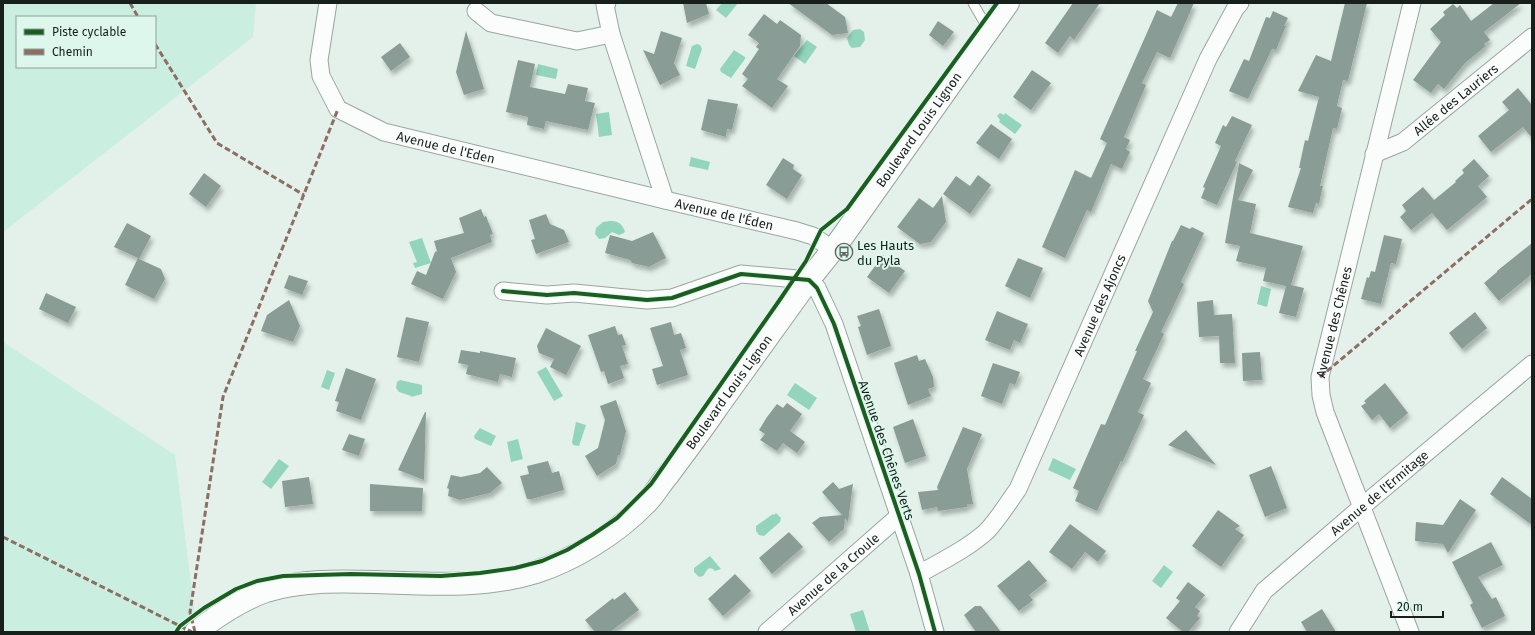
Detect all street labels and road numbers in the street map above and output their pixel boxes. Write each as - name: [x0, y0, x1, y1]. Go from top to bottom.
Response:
- street label: Allée des Lauriers: [1410, 61, 1501, 139]
- street label: Boulevard Louis Lignon: [873, 69, 965, 190]
- street label: Avenue de l'Eden: [395, 128, 496, 167]
- street label: Avenue de l'Éden: [674, 196, 775, 233]
- street label: Avenue des Ajoncs: [1071, 252, 1129, 358]
- street label: Avenue des Chênes: [1313, 265, 1355, 379]
- street label: Boulevard Louis Lignon: [683, 332, 775, 452]
- street label: Avenue des Chênes Verts: [856, 378, 918, 522]
- street label: Avenue de l'Ermitage: [1328, 447, 1431, 539]
- street label: Avenue de la Croule: [785, 530, 882, 619]

